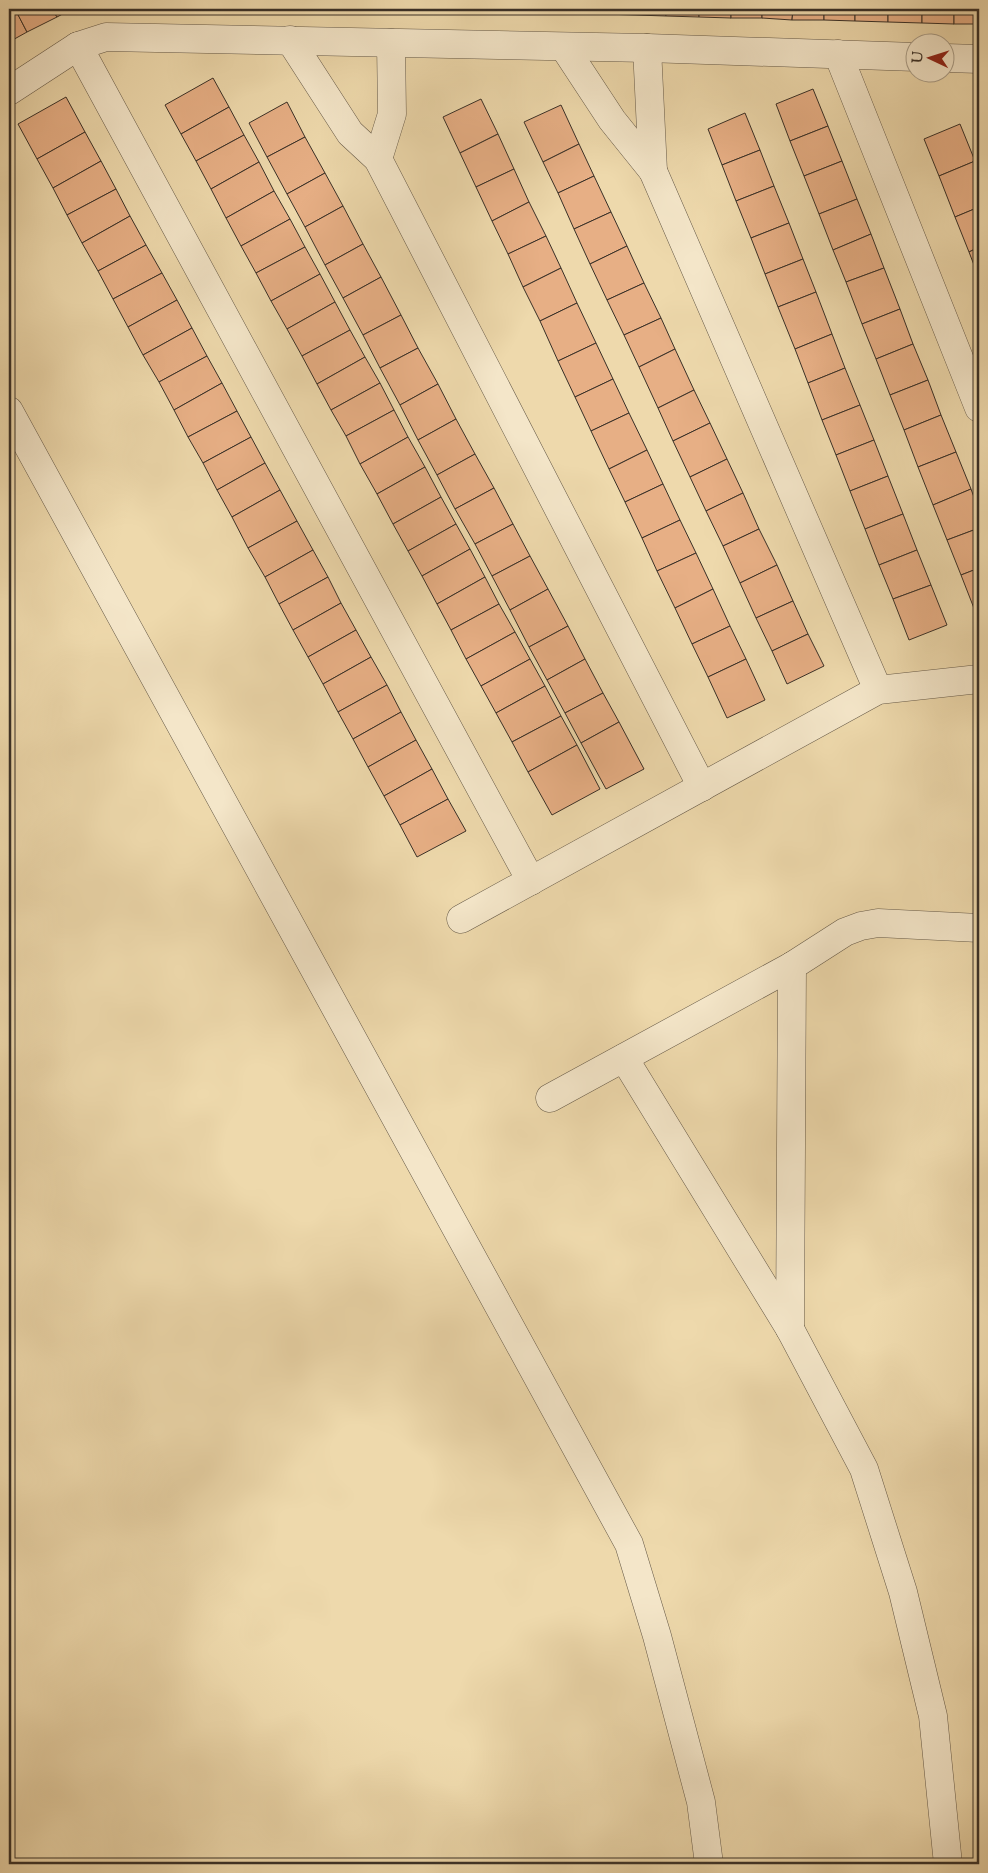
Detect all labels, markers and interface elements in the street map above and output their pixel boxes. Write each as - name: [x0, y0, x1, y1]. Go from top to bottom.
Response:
- north arrow: [906, 32, 956, 82]
- text: U: [909, 50, 929, 64]

